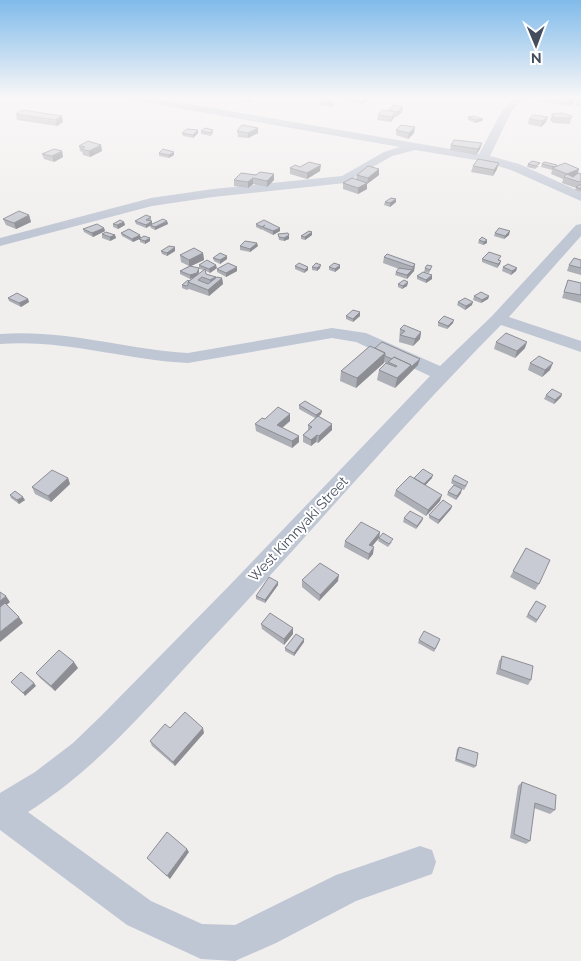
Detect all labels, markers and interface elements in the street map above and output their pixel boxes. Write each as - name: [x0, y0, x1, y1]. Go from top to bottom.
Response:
- north arrow: [511, 20, 561, 70]
- text: N: [531, 50, 542, 66]
- street label: West Kimnyaki Street: [245, 473, 351, 585]

